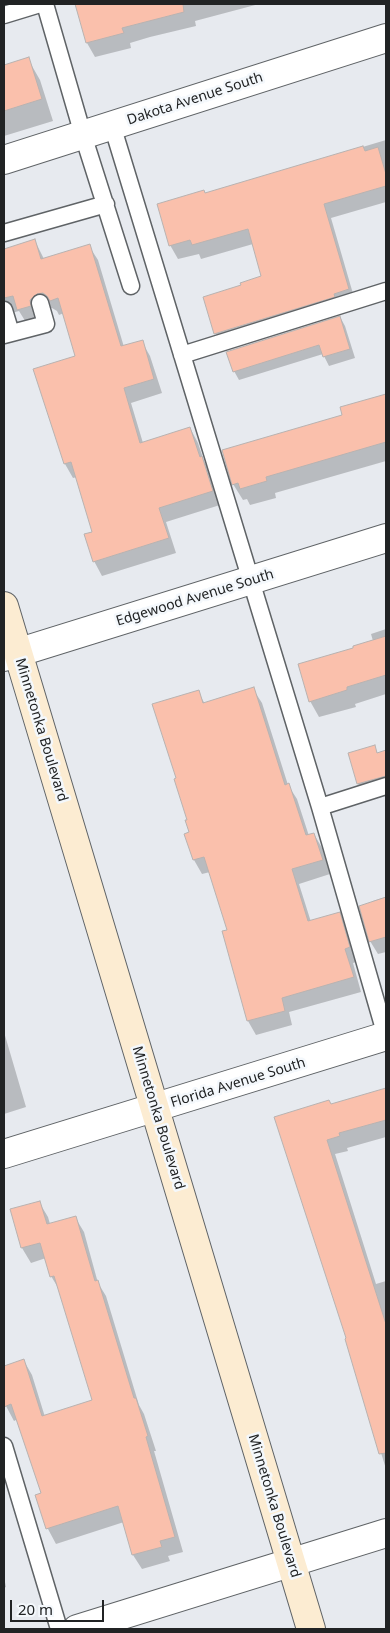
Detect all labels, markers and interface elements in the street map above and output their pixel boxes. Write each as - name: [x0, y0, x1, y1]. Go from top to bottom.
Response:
- street label: Dakota Avenue South: [125, 69, 265, 129]
- street label: Edgewood Avenue South: [114, 566, 276, 630]
- street label: Minnetonka Boulevard: [11, 656, 71, 804]
- street label: Minnetonka Boulevard: [128, 1044, 188, 1192]
- street label: Florida Avenue South: [169, 1054, 307, 1112]
- street label: Minnetonka Boulevard: [244, 1432, 304, 1580]
- scale bar: [12, 1590, 106, 1622]
- text: 20 m: [18, 1599, 53, 1619]

